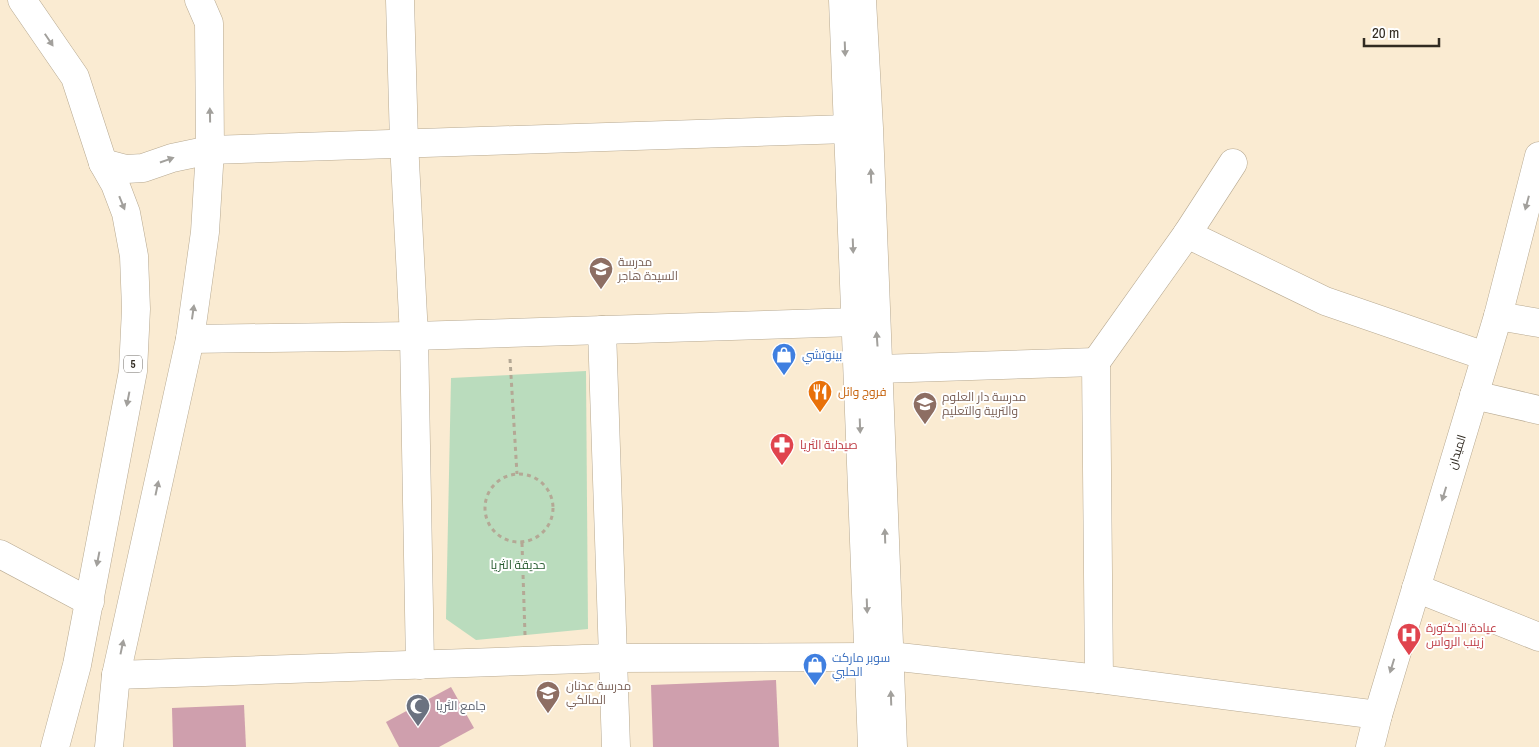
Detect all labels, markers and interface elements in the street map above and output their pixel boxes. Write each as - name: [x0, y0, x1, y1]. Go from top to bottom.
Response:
- scale bar: [1364, 15, 1439, 47]
- text: 20 m: [1372, 22, 1399, 43]
- one-way arrow: [45, 34, 54, 47]
- one-way arrow: [841, 41, 849, 57]
- one-way arrow: [206, 107, 214, 123]
- one-way arrow: [160, 156, 175, 164]
- one-way arrow: [867, 168, 875, 184]
- one-way arrow: [119, 196, 127, 211]
- one-way arrow: [1523, 196, 1531, 211]
- one-way arrow: [849, 238, 857, 254]
- place label: مدرسة السيدة هاجر: [617, 254, 678, 284]
- school or university icon: مدرسة السيدة هاجر: [588, 256, 614, 290]
- one-way arrow: [190, 303, 198, 319]
- one-way arrow: [873, 330, 881, 346]
- shop icon: بينوتشي: [771, 342, 797, 376]
- place label: بينوتشي: [802, 347, 842, 365]
- road number: 5: [124, 356, 142, 372]
- restaurant icon: فروج وائل: [807, 379, 833, 413]
- place label: فروج وائل: [838, 384, 886, 400]
- place label: مدرسة دار العلوم والتربية والتعليم: [942, 389, 1026, 419]
- one-way arrow: [123, 391, 131, 407]
- school or university icon: مدرسة دار العلوم والتربية والتعليم: [912, 391, 938, 425]
- one-way arrow: [856, 418, 864, 434]
- pharmacy icon: صيدلية الثريا: [769, 432, 795, 466]
- street label: الميدان: [1444, 433, 1470, 471]
- place label: صيدلية الثريا: [800, 437, 858, 453]
- one-way arrow: [153, 480, 161, 496]
- one-way arrow: [1439, 487, 1447, 502]
- one-way arrow: [881, 528, 889, 544]
- one-way arrow: [93, 551, 101, 567]
- park label: حديقة الثريا: [491, 557, 546, 573]
- one-way arrow: [863, 598, 871, 614]
- place label: عيادة الدكتورة زينب الرواس: [1426, 620, 1497, 650]
- hospital icon: عيادة الدكتورة زينب الرواس: [1396, 622, 1422, 656]
- one-way arrow: [118, 639, 126, 654]
- place label: سوبر ماركت الحلبي: [832, 650, 890, 682]
- shop icon: سوبر ماركت الحلبي: [802, 652, 828, 686]
- one-way arrow: [1388, 659, 1396, 674]
- place label: مدرسة عدنان المالكي: [566, 678, 631, 710]
- school or university icon: مدرسة عدنان المالكي: [535, 680, 561, 714]
- one-way arrow: [887, 690, 895, 706]
- mosque icon: جامع الثريا: [405, 693, 431, 727]
- place label: جامع الثريا: [436, 698, 486, 714]

